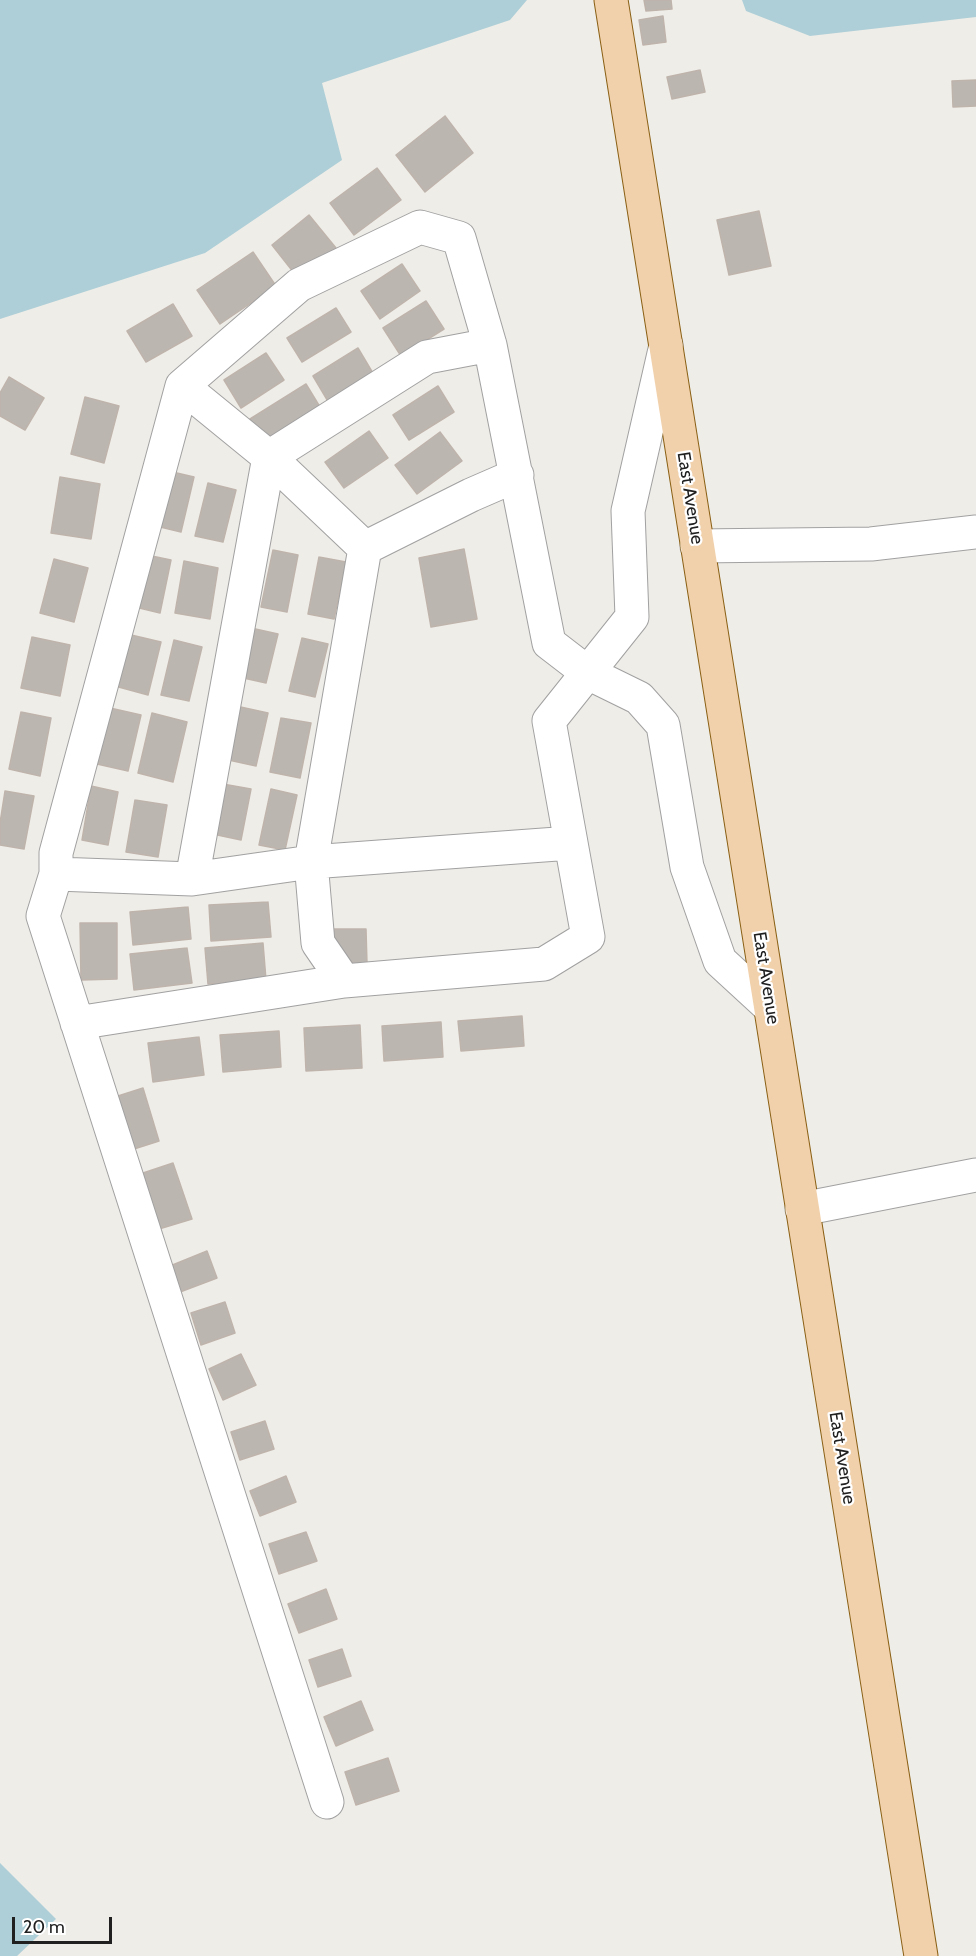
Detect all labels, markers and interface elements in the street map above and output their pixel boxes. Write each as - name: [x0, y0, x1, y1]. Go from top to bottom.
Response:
- street label: East Avenue: [672, 450, 708, 546]
- street label: East Avenue: [748, 930, 784, 1026]
- street label: East Avenue: [824, 1410, 860, 1506]
- scale bar: [15, 1905, 116, 1943]
- text: 20 m: [23, 1916, 65, 1938]

